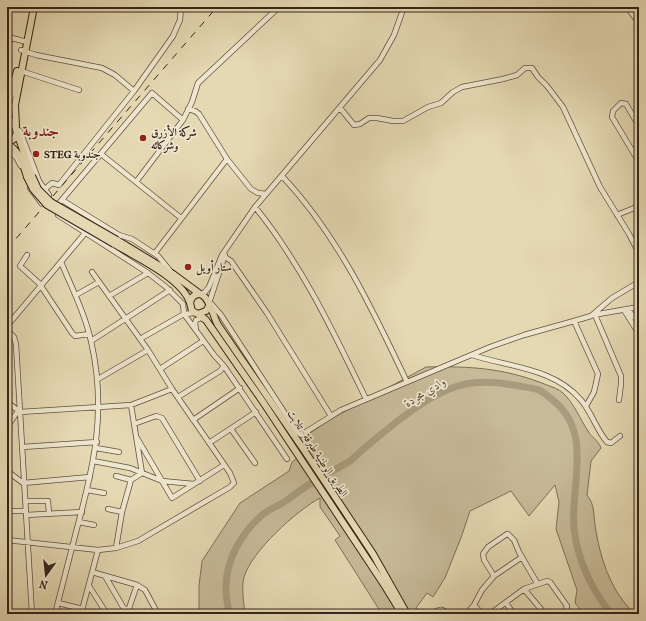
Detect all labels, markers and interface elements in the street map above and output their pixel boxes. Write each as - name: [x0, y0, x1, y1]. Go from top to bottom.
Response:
- district label: جندوبة: [23, 122, 59, 140]
- place label: شركة الأزرق وشركائه: [151, 124, 197, 153]
- marker: شركة الأزرق وشركائه: [138, 133, 148, 143]
- place label: STEG جندوبة: [44, 148, 101, 162]
- marker: STEG جندوبة: [31, 149, 41, 159]
- place label: ستار أويل: [196, 259, 232, 276]
- marker: ستار أويل: [183, 262, 193, 272]
- water label: وادي مجردة: [401, 374, 450, 413]
- street label: الطريق الوطنية طبرقة - تلابت: [284, 407, 351, 500]
- north arrow: [26, 555, 66, 595]
- text: N: [37, 577, 49, 592]

